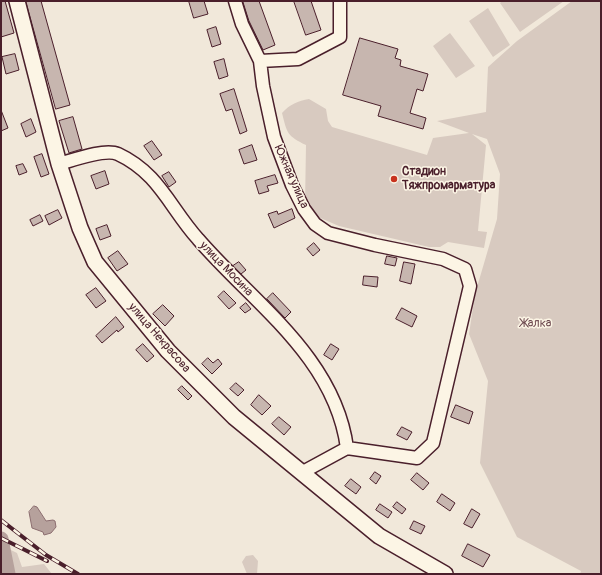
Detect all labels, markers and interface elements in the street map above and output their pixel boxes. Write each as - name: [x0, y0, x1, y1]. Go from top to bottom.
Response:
- street label: Южная улица: [271, 143, 311, 211]
- place label: Стадион Тяжпромарматура: [402, 165, 495, 193]
- marker: Стадион Тяжпромарматура: [389, 174, 399, 184]
- street label: улица Мосина: [196, 239, 256, 299]
- street label: улица Некрасова: [125, 300, 193, 376]
- park label: Жалка: [521, 317, 551, 331]

